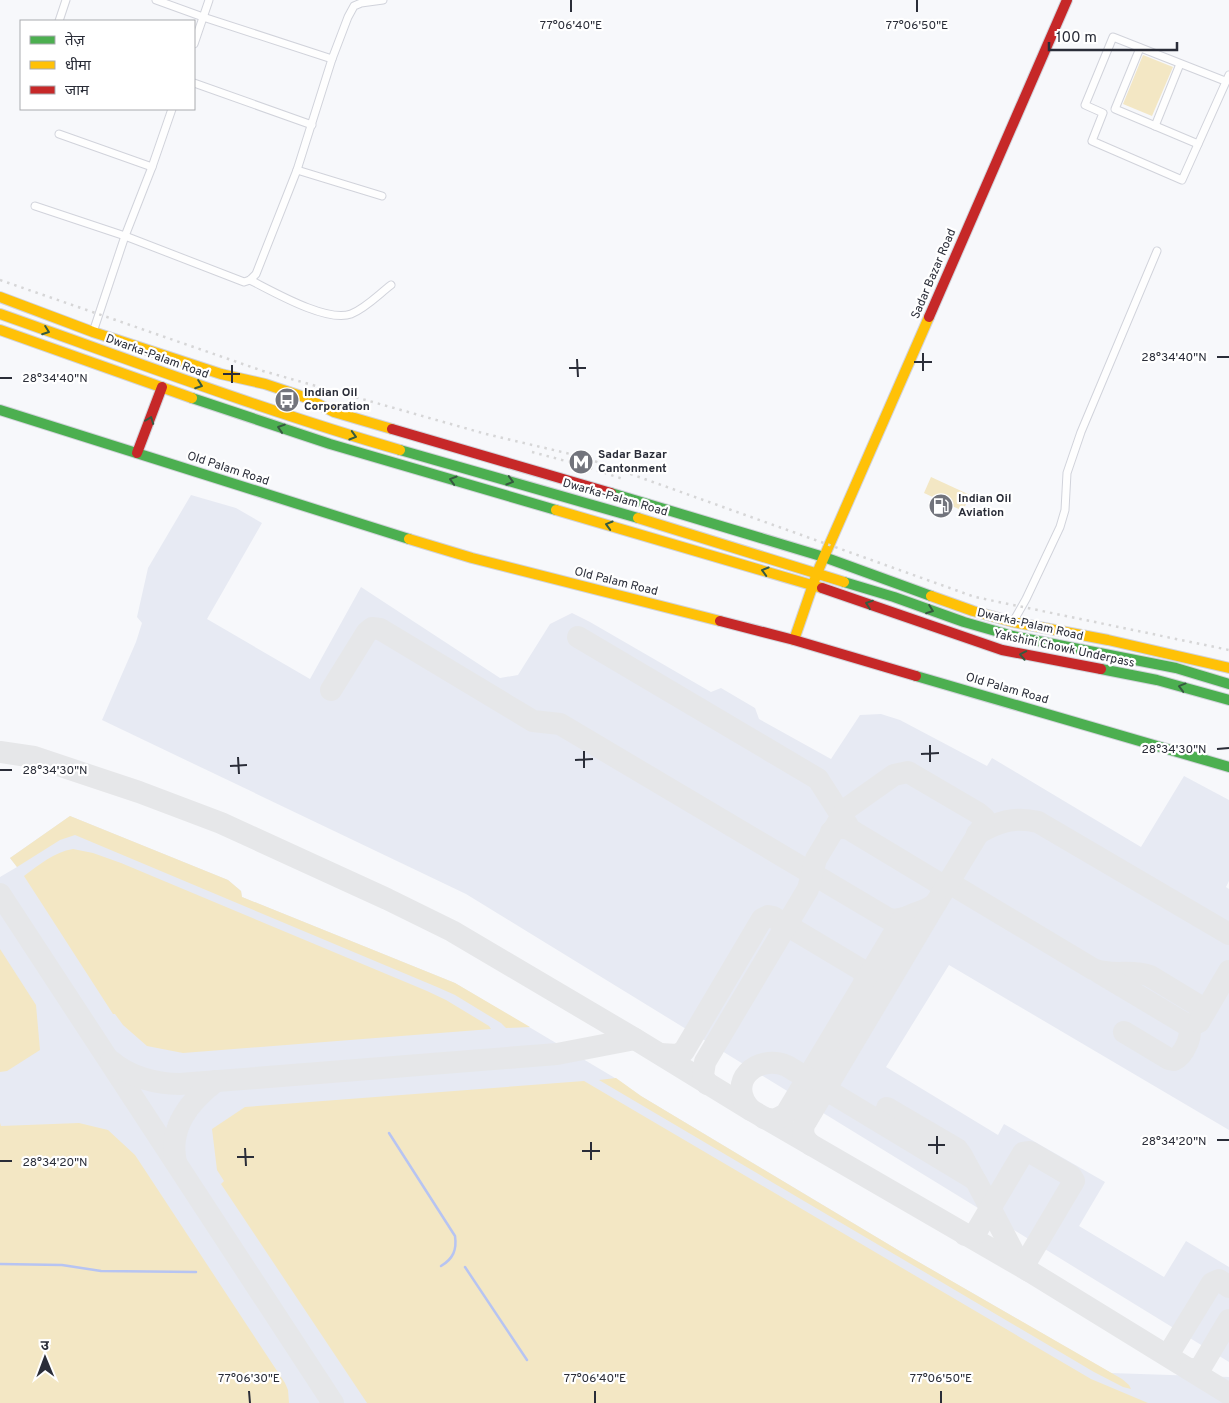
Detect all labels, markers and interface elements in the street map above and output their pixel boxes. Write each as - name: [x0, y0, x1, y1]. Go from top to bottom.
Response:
- text: 77°06'40"E: [540, 18, 602, 34]
- text: 77°06'50"E: [886, 18, 948, 34]
- legend: [20, 20, 195, 110]
- scale bar: [1049, 20, 1176, 52]
- text: 100 m: [1056, 29, 1097, 48]
- text: तेज़: [65, 31, 86, 51]
- text: धीमा: [65, 57, 92, 76]
- text: जाम: [65, 82, 90, 101]
- street label: Sadar Bazar Road: [908, 226, 960, 322]
- one-way arrow: [41, 325, 50, 335]
- street label: Dwarka-Palam Road: [103, 331, 211, 383]
- text: 28°34'40"N: [1141, 350, 1207, 366]
- text: 28°34'40"N: [22, 371, 88, 387]
- one-way arrow: [194, 379, 203, 389]
- place label: Indian Oil Corporation: [304, 385, 370, 415]
- bus stop icon: Indian Oil Corporation: [274, 387, 300, 413]
- one-way arrow: [144, 417, 154, 425]
- one-way arrow: [277, 424, 285, 434]
- one-way arrow: [349, 431, 357, 441]
- place label: Sadar Bazar Cantonment: [598, 447, 667, 477]
- street label: Old Palam Road: [185, 448, 271, 490]
- metro station icon: Sadar Bazar Cantonment: [568, 449, 594, 475]
- one-way arrow: [450, 475, 458, 485]
- one-way arrow: [505, 475, 513, 485]
- street label: Dwarka-Palam Road: [561, 475, 669, 521]
- place label: Indian Oil Aviation: [958, 491, 1011, 521]
- fuel station icon: Indian Oil Aviation: [928, 493, 954, 519]
- one-way arrow: [605, 520, 614, 531]
- street label: Old Palam Road: [573, 564, 659, 600]
- one-way arrow: [762, 566, 770, 576]
- one-way arrow: [865, 600, 873, 610]
- one-way arrow: [925, 604, 934, 614]
- street label: Dwarka-Palam Road: [975, 605, 1085, 645]
- street label: Yakshini Chowk Underpass: [992, 626, 1136, 672]
- one-way arrow: [1018, 650, 1027, 660]
- street label: Old Palam Road: [964, 670, 1050, 708]
- one-way arrow: [1178, 682, 1186, 693]
- text: 28°34'30"N: [1142, 742, 1206, 758]
- text: 28°34'30"N: [23, 763, 87, 779]
- text: 28°34'20"N: [1141, 1134, 1207, 1150]
- text: 28°34'20"N: [22, 1155, 88, 1171]
- north arrow: [20, 1333, 70, 1383]
- text: उ: [41, 1338, 50, 1355]
- text: 77°06'30"E: [218, 1371, 280, 1387]
- text: 77°06'40"E: [564, 1371, 626, 1387]
- text: 77°06'50"E: [910, 1371, 972, 1387]

